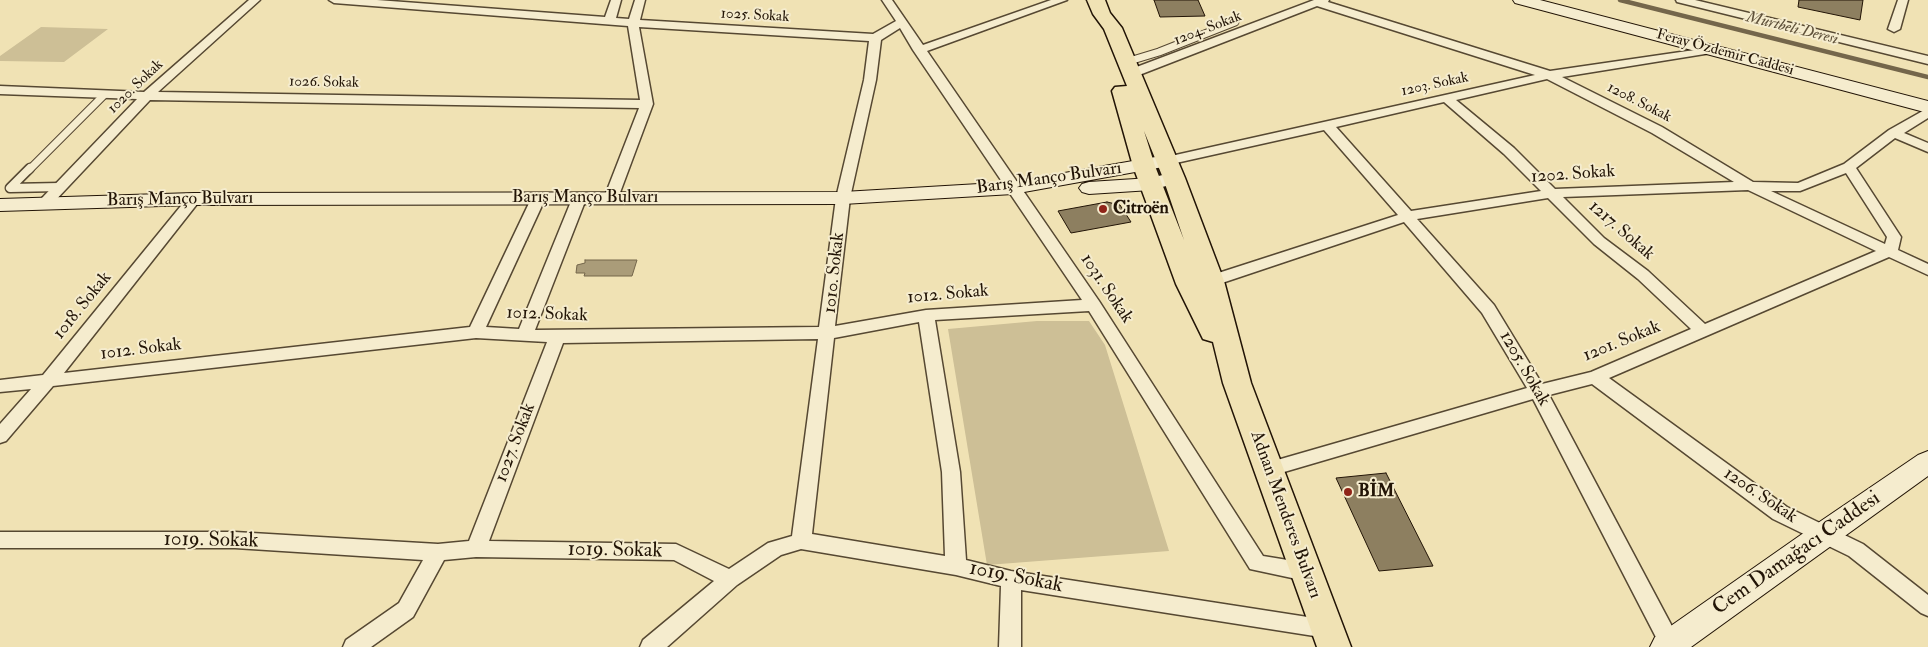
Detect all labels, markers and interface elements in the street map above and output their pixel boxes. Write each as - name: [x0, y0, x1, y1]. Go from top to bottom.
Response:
- street label: 1025. Sokak: [720, 5, 790, 27]
- street label: 1204. Sokak: [1172, 8, 1244, 50]
- water label: Murtbeli Deresi: [1744, 8, 1840, 50]
- street label: Feray Özdemir Caddesi: [1654, 26, 1796, 80]
- street label: 1020. Sokak: [104, 56, 168, 118]
- street label: 1203. Sokak: [1400, 69, 1470, 101]
- street label: 1026. Sokak: [289, 73, 359, 93]
- street label: 1208. Sokak: [1604, 79, 1674, 127]
- street label: Barış Manço Bulvarı: [975, 158, 1123, 200]
- street label: 1202. Sokak: [1530, 161, 1616, 189]
- street label: Barış Manço Bulvarı: [512, 187, 658, 209]
- street label: Barış Manço Bulvarı: [107, 188, 253, 212]
- street label: 1217. Sokak: [1584, 197, 1658, 265]
- place label: Citroën: [1113, 198, 1169, 220]
- marker: Citroën: [1097, 203, 1109, 215]
- street label: 1010. Sokak: [820, 231, 850, 315]
- street label: 1031. Sokak: [1075, 250, 1137, 328]
- street label: 1018. Sokak: [49, 268, 117, 344]
- street label: 1012. Sokak: [907, 281, 989, 309]
- street label: 1012. Sokak: [506, 303, 588, 327]
- street label: 1201. Sokak: [1580, 317, 1664, 367]
- street label: 1205. Sokak: [1494, 328, 1554, 410]
- street label: 1012. Sokak: [99, 334, 183, 366]
- street label: 1027. Sokak: [491, 400, 541, 486]
- street label: Adnan Menderes Bulvarı: [1245, 428, 1325, 602]
- street label: 1206. Sokak: [1719, 463, 1801, 529]
- place label: BİM: [1358, 481, 1394, 503]
- marker: BİM: [1342, 486, 1354, 498]
- street label: Cem Damağacı Caddesi: [1708, 487, 1886, 621]
- street label: 1019. Sokak: [163, 528, 259, 554]
- street label: 1019. Sokak: [567, 538, 663, 564]
- street label: 1019. Sokak: [967, 557, 1065, 599]

